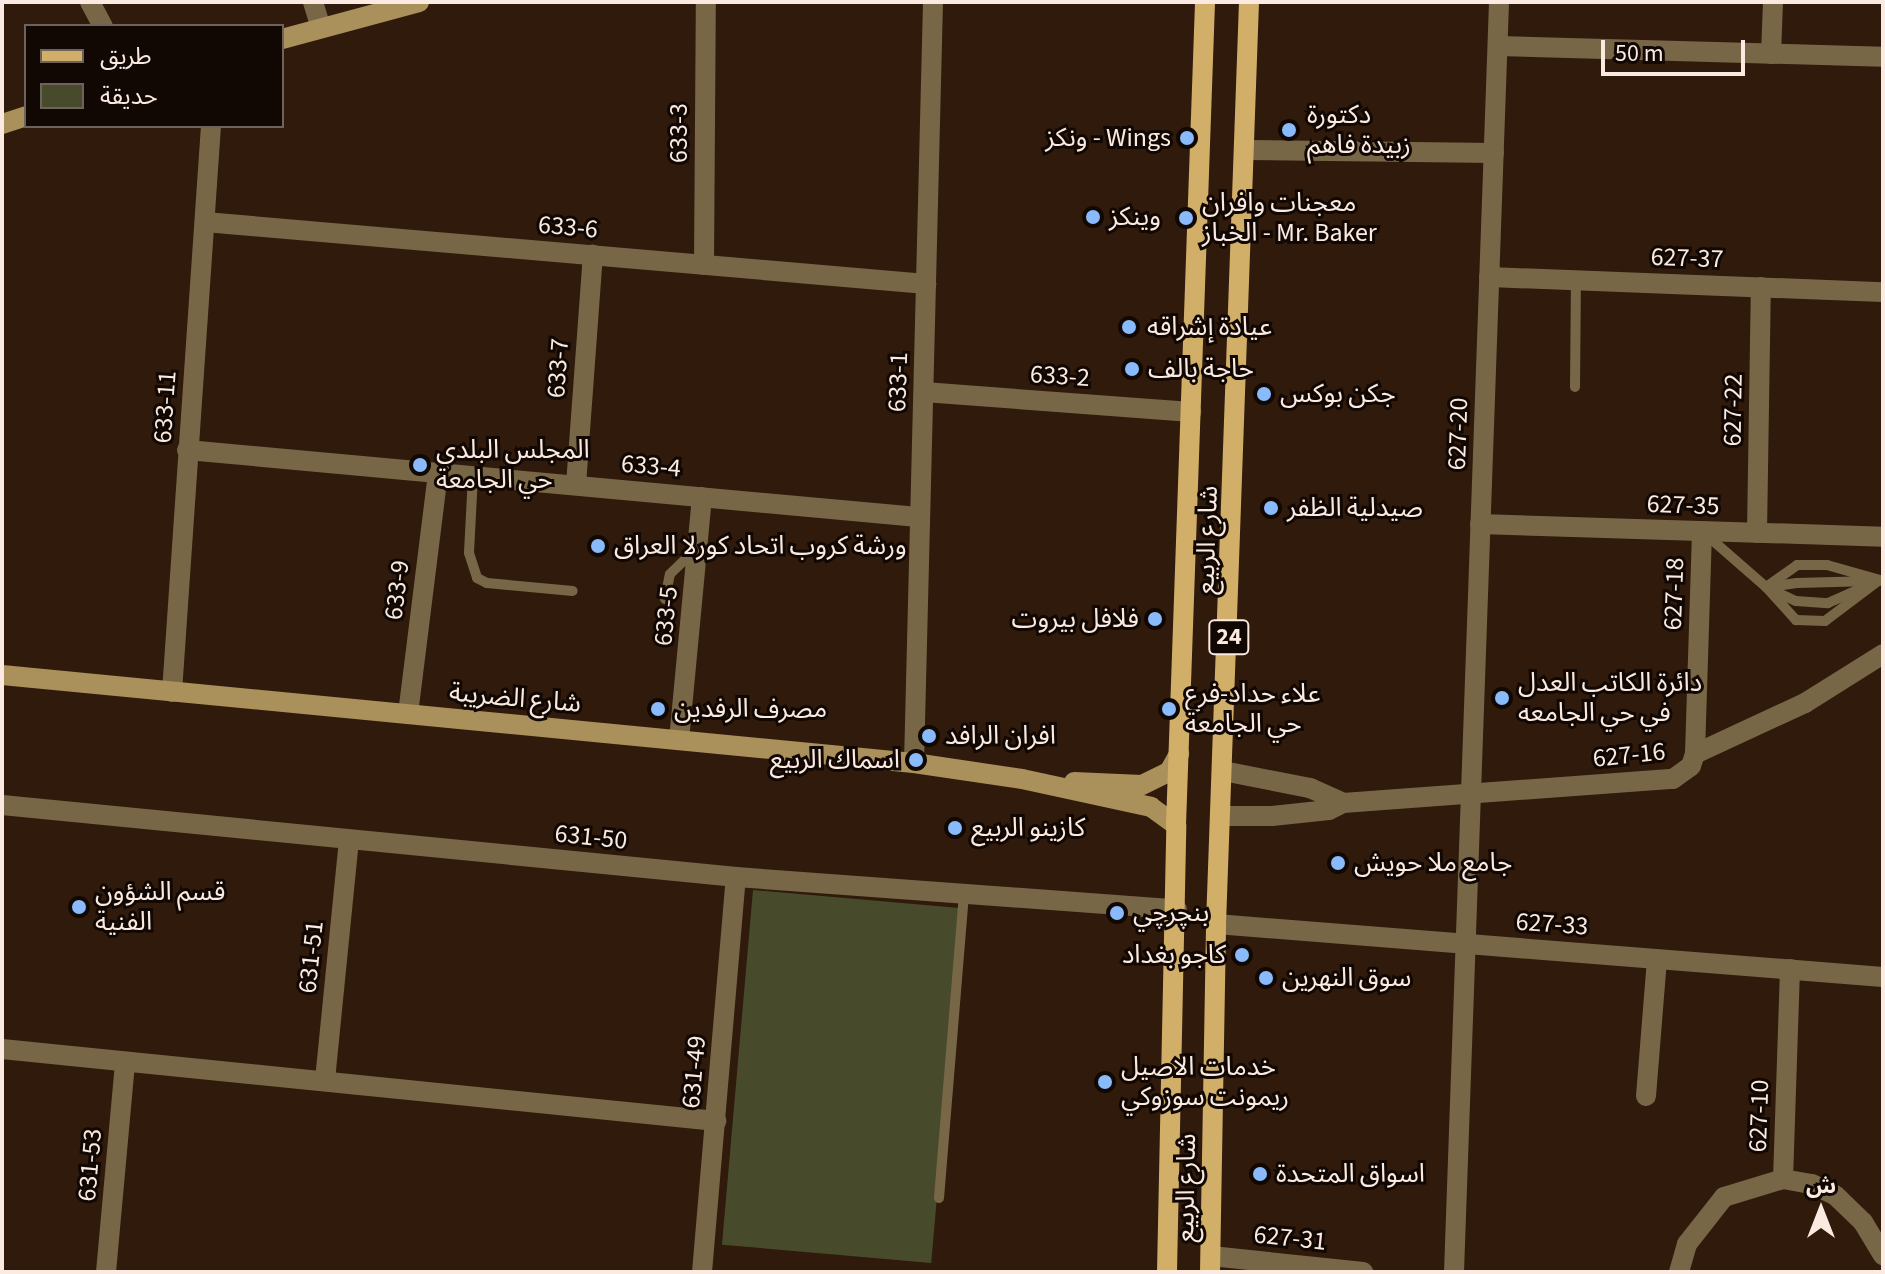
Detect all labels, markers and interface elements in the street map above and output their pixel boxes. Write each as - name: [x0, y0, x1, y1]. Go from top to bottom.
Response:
- legend: [24, 24, 284, 128]
- scale bar: [1605, 24, 1749, 74]
- text: 50 m: [1615, 36, 1664, 71]
- text: طريق: [100, 39, 152, 74]
- text: حديقة: [100, 79, 158, 114]
- place label: دكتورة زبيدة فاهم: [1307, 99, 1411, 160]
- street label: 633-3: [663, 103, 695, 163]
- marker: دكتورة زبيدة فاهم: [1278, 119, 1300, 141]
- place label: ونكز - Wings: [1045, 122, 1171, 154]
- marker: ونكز - Wings: [1178, 129, 1196, 147]
- place label: معجنات وافران الخباز - Mr. Baker: [1202, 187, 1377, 248]
- place label: وينكز: [1109, 201, 1161, 233]
- marker: وينكز: [1084, 208, 1102, 226]
- street label: 633-6: [537, 209, 599, 245]
- marker: معجنات وافران الخباز - Mr. Baker: [1177, 209, 1195, 227]
- street label: 627-37: [1650, 241, 1724, 275]
- place label: عيادة إشراقه: [1147, 311, 1272, 343]
- marker: عيادة إشراقه: [1118, 316, 1140, 338]
- street label: 633-7: [540, 337, 576, 399]
- street label: 633-1: [881, 352, 915, 412]
- place label: حاجة بالف: [1148, 353, 1254, 385]
- street label: 633-2: [1029, 358, 1091, 394]
- marker: حاجة بالف: [1123, 360, 1141, 378]
- street label: 633-11: [147, 370, 183, 444]
- street label: 627-22: [1717, 373, 1749, 447]
- place label: جكن بوكس: [1280, 378, 1396, 410]
- marker: جكن بوكس: [1255, 385, 1273, 403]
- street label: 627-20: [1441, 397, 1475, 471]
- place label: المجلس البلدي حي الجامعة: [436, 434, 590, 496]
- street label: 633-4: [620, 448, 682, 484]
- marker: المجلس البلدي حي الجامعة: [411, 456, 429, 474]
- street label: شارع الربيع: [1190, 485, 1224, 595]
- street label: 627-35: [1646, 488, 1720, 522]
- place label: صيدلية الظفر: [1287, 492, 1423, 524]
- marker: صيدلية الظفر: [1262, 499, 1280, 517]
- place label: ورشة كروب اتحاد كورلا العراق: [614, 530, 907, 562]
- marker: ورشة كروب اتحاد كورلا العراق: [589, 537, 607, 555]
- street label: 627-18: [1657, 557, 1691, 631]
- street label: 633-9: [378, 558, 416, 622]
- street label: 633-5: [647, 585, 685, 647]
- place label: فلافل بيروت: [1012, 603, 1139, 635]
- marker: فلافل بيروت: [1146, 610, 1164, 628]
- road number: 24: [1207, 617, 1251, 657]
- place label: دائرة الكاتب العدل في حي الجامعه: [1518, 667, 1702, 728]
- street label: شارع الضريبة: [448, 677, 582, 719]
- place label: علاء حداد-فرع حي الجامعة: [1185, 678, 1320, 740]
- marker: دائرة الكاتب العدل في حي الجامعه: [1493, 689, 1511, 707]
- place label: مصرف الرفدين: [674, 693, 827, 725]
- marker: مصرف الرفدين: [649, 700, 667, 718]
- marker: علاء حداد-فرع حي الجامعة: [1160, 700, 1178, 718]
- place label: افران الرافد: [945, 720, 1056, 752]
- marker: افران الرافد: [920, 727, 938, 745]
- street label: 627-16: [1591, 736, 1667, 774]
- place label: اسماك الربيع: [770, 744, 900, 776]
- marker: اسماك الربيع: [907, 751, 925, 769]
- place label: كازينو الربيع: [971, 812, 1085, 844]
- street label: 631-50: [553, 818, 629, 856]
- marker: كازينو الربيع: [946, 819, 964, 837]
- place label: جامع ملا حويش: [1354, 847, 1512, 879]
- marker: جامع ملا حويش: [1329, 854, 1347, 872]
- place label: قسم الشؤون الفنية: [95, 876, 225, 938]
- place label: بنچرچي: [1133, 897, 1209, 929]
- marker: قسم الشؤون الفنية: [70, 898, 88, 916]
- marker: بنچرچي: [1108, 904, 1126, 922]
- street label: 627-33: [1515, 906, 1589, 942]
- street label: 631-51: [292, 919, 330, 995]
- place label: كاجو بغداد: [1122, 939, 1226, 971]
- marker: كاجو بغداد: [1233, 946, 1251, 964]
- place label: سوق النهرين: [1282, 962, 1411, 994]
- marker: سوق النهرين: [1257, 969, 1275, 987]
- street label: 631-49: [675, 1034, 713, 1110]
- place label: خدمات الاصيل ريمونت سوزوكي: [1121, 1051, 1289, 1112]
- marker: خدمات الاصيل ريمونت سوزوكي: [1096, 1073, 1114, 1091]
- street label: 627-10: [1742, 1079, 1776, 1153]
- street label: 631-53: [71, 1127, 109, 1203]
- street label: شارع الربيع: [1169, 1133, 1203, 1243]
- place label: اسواق المتحدة: [1276, 1158, 1425, 1190]
- marker: اسواق المتحدة: [1251, 1165, 1269, 1183]
- north arrow: [1781, 1170, 1861, 1250]
- text: ش: [1806, 1170, 1836, 1202]
- street label: 627-31: [1252, 1219, 1328, 1257]

